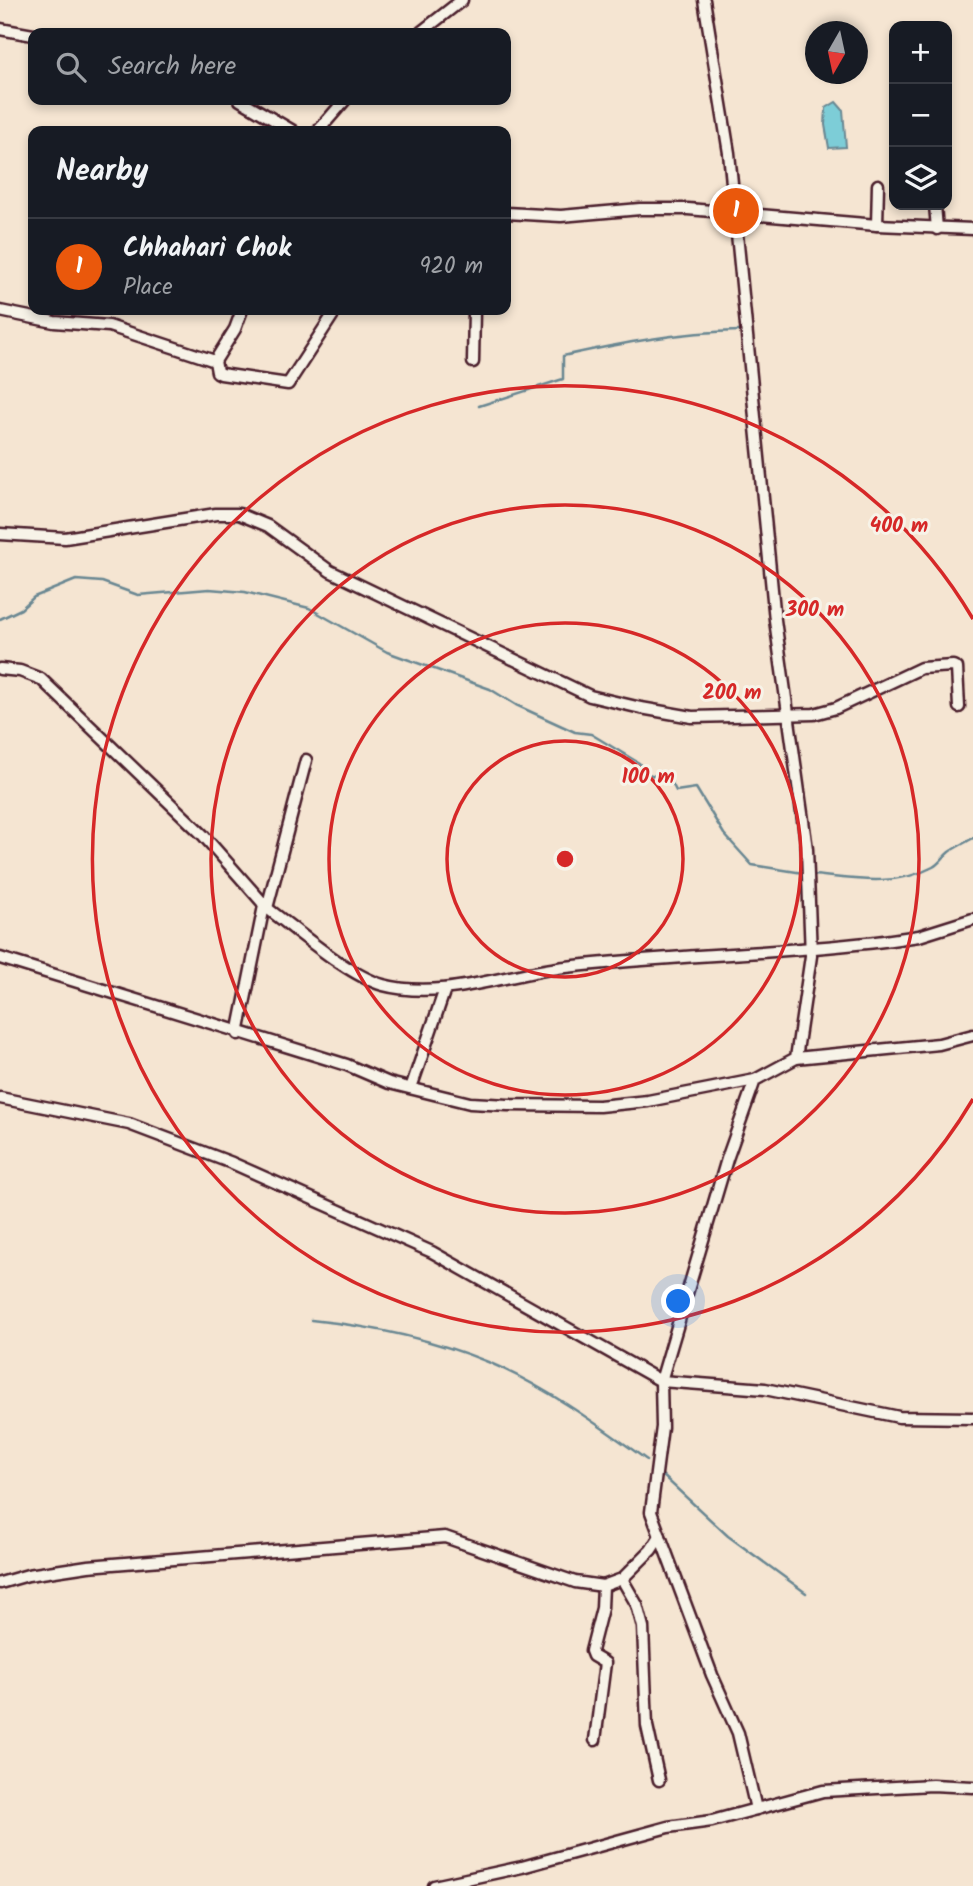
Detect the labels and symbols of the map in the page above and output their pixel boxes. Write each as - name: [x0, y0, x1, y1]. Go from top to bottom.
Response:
- north arrow: [805, 21, 868, 84]
- pin: 1: [713, 185, 759, 237]
- text: 400 m: [870, 510, 928, 543]
- text: 300 m: [785, 594, 844, 627]
- text: 200 m: [702, 677, 762, 710]
- text: 100 m: [621, 761, 675, 794]
- centre of rings: [553, 847, 577, 871]
- your location: [661, 1284, 695, 1318]

